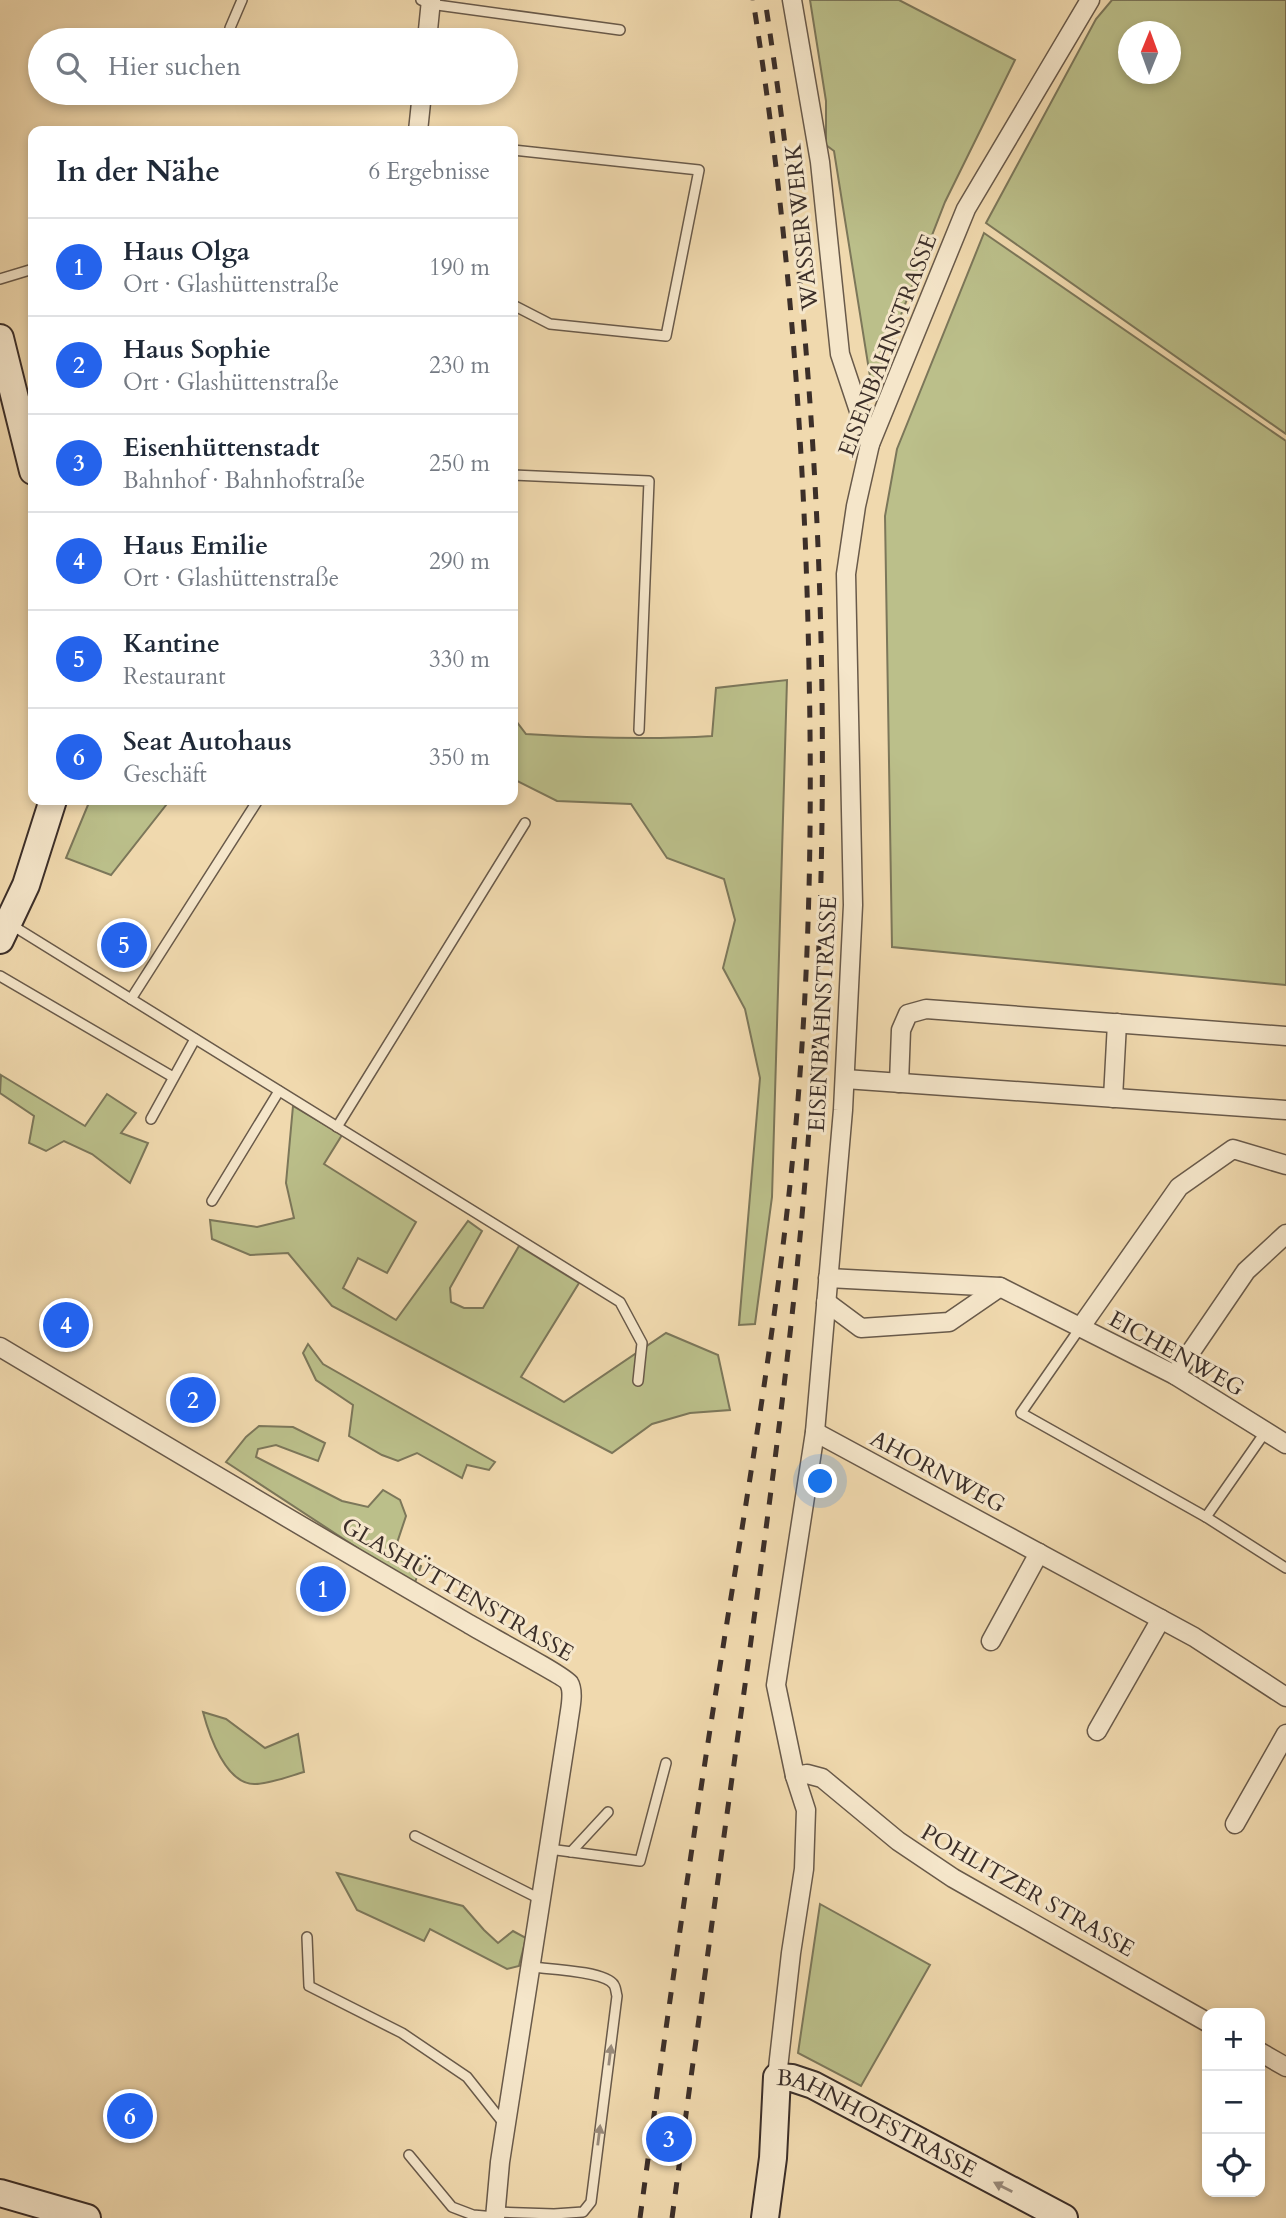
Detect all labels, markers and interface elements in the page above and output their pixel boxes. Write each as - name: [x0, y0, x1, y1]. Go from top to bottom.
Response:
- north arrow: [1118, 21, 1181, 84]
- search box: [28, 28, 518, 105]
- icon: search: [52, 48, 90, 86]
- text: Hier suchen: [108, 49, 241, 84]
- street label: WASSERWERK: [777, 141, 826, 313]
- text: In der Nähe: [56, 151, 220, 192]
- text: 6 Ergebnisse: [368, 156, 490, 187]
- street label: EISENBAHNSTRASSE: [831, 229, 944, 461]
- text: Haus Olga: [123, 234, 250, 269]
- text: 1: [73, 252, 85, 283]
- text: 190 m: [429, 252, 490, 283]
- text: Ort · Glashüttenstraße: [123, 269, 339, 300]
- text: Haus Sophie: [123, 332, 271, 367]
- text: 2: [73, 350, 85, 381]
- text: 230 m: [429, 350, 490, 381]
- text: Ort · Glashüttenstraße: [123, 367, 339, 398]
- text: Eisenhüttenstadt: [123, 430, 319, 465]
- text: 3: [73, 448, 85, 479]
- text: 250 m: [429, 448, 490, 479]
- text: Bahnhof · Bahnhofstraße: [123, 465, 365, 496]
- text: Haus Emilie: [123, 528, 268, 563]
- text: 4: [73, 546, 85, 577]
- text: 290 m: [429, 546, 490, 577]
- text: Ort · Glashüttenstraße: [123, 563, 339, 594]
- text: Kantine: [123, 626, 220, 661]
- text: 5: [73, 644, 85, 675]
- text: 330 m: [429, 644, 490, 675]
- text: Restaurant: [123, 661, 226, 692]
- text: Seat Autohaus: [123, 724, 292, 759]
- text: 6: [73, 742, 85, 773]
- text: 350 m: [429, 742, 490, 773]
- text: Geschäft: [123, 759, 207, 790]
- street label: EISENBAHNSTRASSE: [801, 895, 844, 1133]
- pin: 5: [101, 919, 147, 971]
- pin: 4: [43, 1299, 89, 1351]
- street label: EICHENWEG: [1103, 1303, 1250, 1403]
- pin: 2: [170, 1374, 216, 1426]
- street label: AHORNWEG: [865, 1423, 1011, 1520]
- your location: [803, 1464, 837, 1498]
- street label: GLASHÜTTENSTRASSE: [336, 1510, 580, 1669]
- pin: 1: [300, 1563, 346, 1615]
- street label: POHLITZER STRASSE: [915, 1817, 1140, 1964]
- map controls: [1202, 2008, 1265, 2197]
- button: +: [1202, 2008, 1265, 2071]
- one-way arrow: [604, 2044, 615, 2066]
- street label: BAHNHOFSTRASSE: [776, 2062, 982, 2185]
- button: −: [1202, 2071, 1265, 2134]
- pin: 6: [107, 2090, 153, 2142]
- pin: 3: [646, 2113, 692, 2165]
- one-way arrow: [594, 2124, 605, 2146]
- button: locate: [1202, 2134, 1265, 2197]
- one-way arrow: [993, 2181, 1013, 2192]

